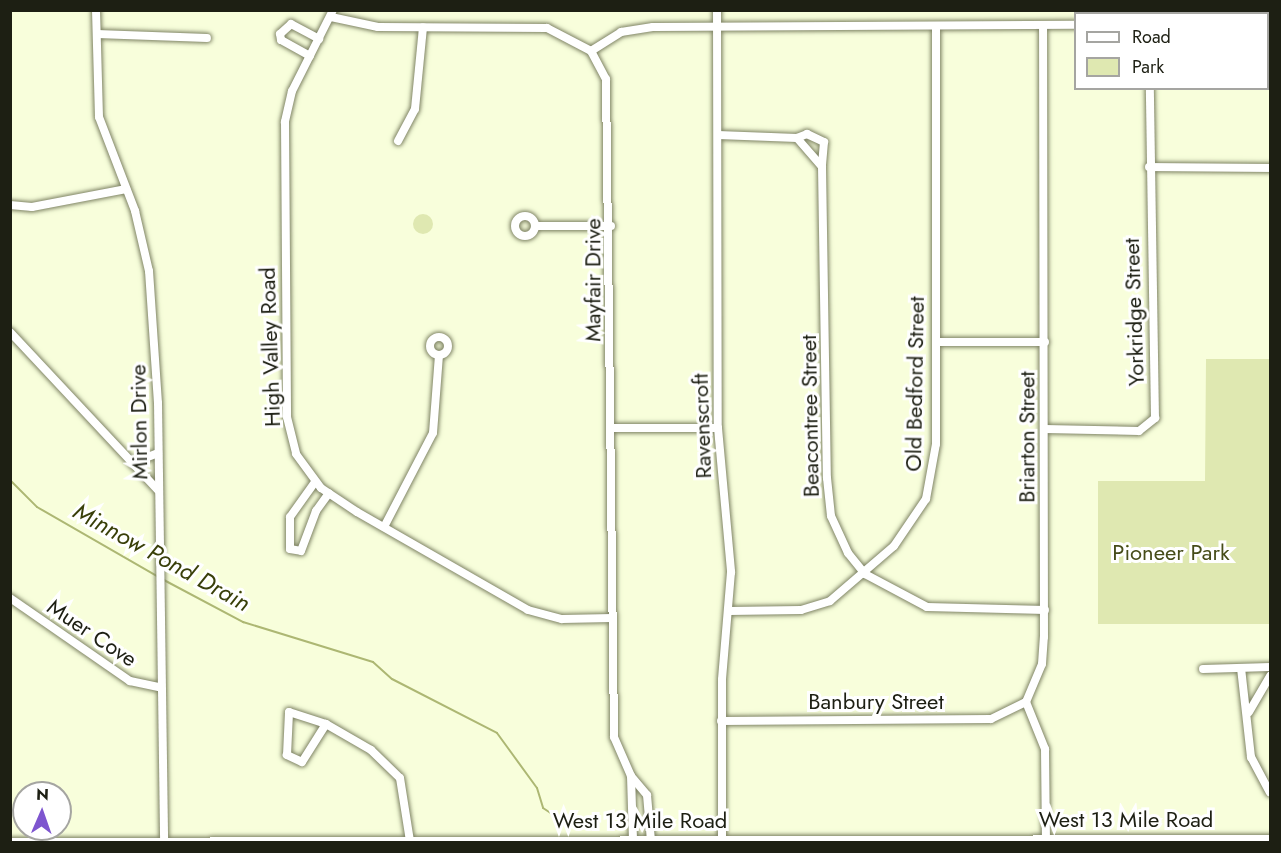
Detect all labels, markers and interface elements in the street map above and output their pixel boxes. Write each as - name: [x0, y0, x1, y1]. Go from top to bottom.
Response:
- legend: [1074, 12, 1269, 90]
- text: Road: [1132, 24, 1171, 50]
- text: Park: [1132, 54, 1164, 80]
- street label: Mayfair Drive: [580, 218, 606, 342]
- street label: Yorkridge Street: [1118, 238, 1150, 386]
- street label: High Valley Road: [254, 267, 286, 427]
- street label: Old Bedford Street: [900, 296, 930, 472]
- street label: Beacontree Street: [795, 335, 825, 497]
- street label: Mirlon Drive: [125, 364, 153, 480]
- street label: Briarton Street: [1014, 371, 1040, 503]
- street label: Ravenscroft: [687, 373, 717, 479]
- water label: Minnow Pond Drain: [69, 497, 255, 617]
- park label: Pioneer Park: [1112, 540, 1230, 566]
- street label: Muer Cove: [42, 593, 142, 673]
- street label: Banbury Street: [808, 689, 944, 715]
- north arrow: [12, 781, 72, 841]
- text: N: [36, 783, 49, 806]
- street label: West 13 Mile Road: [1039, 807, 1213, 833]
- street label: West 13 Mile Road: [553, 808, 727, 834]

